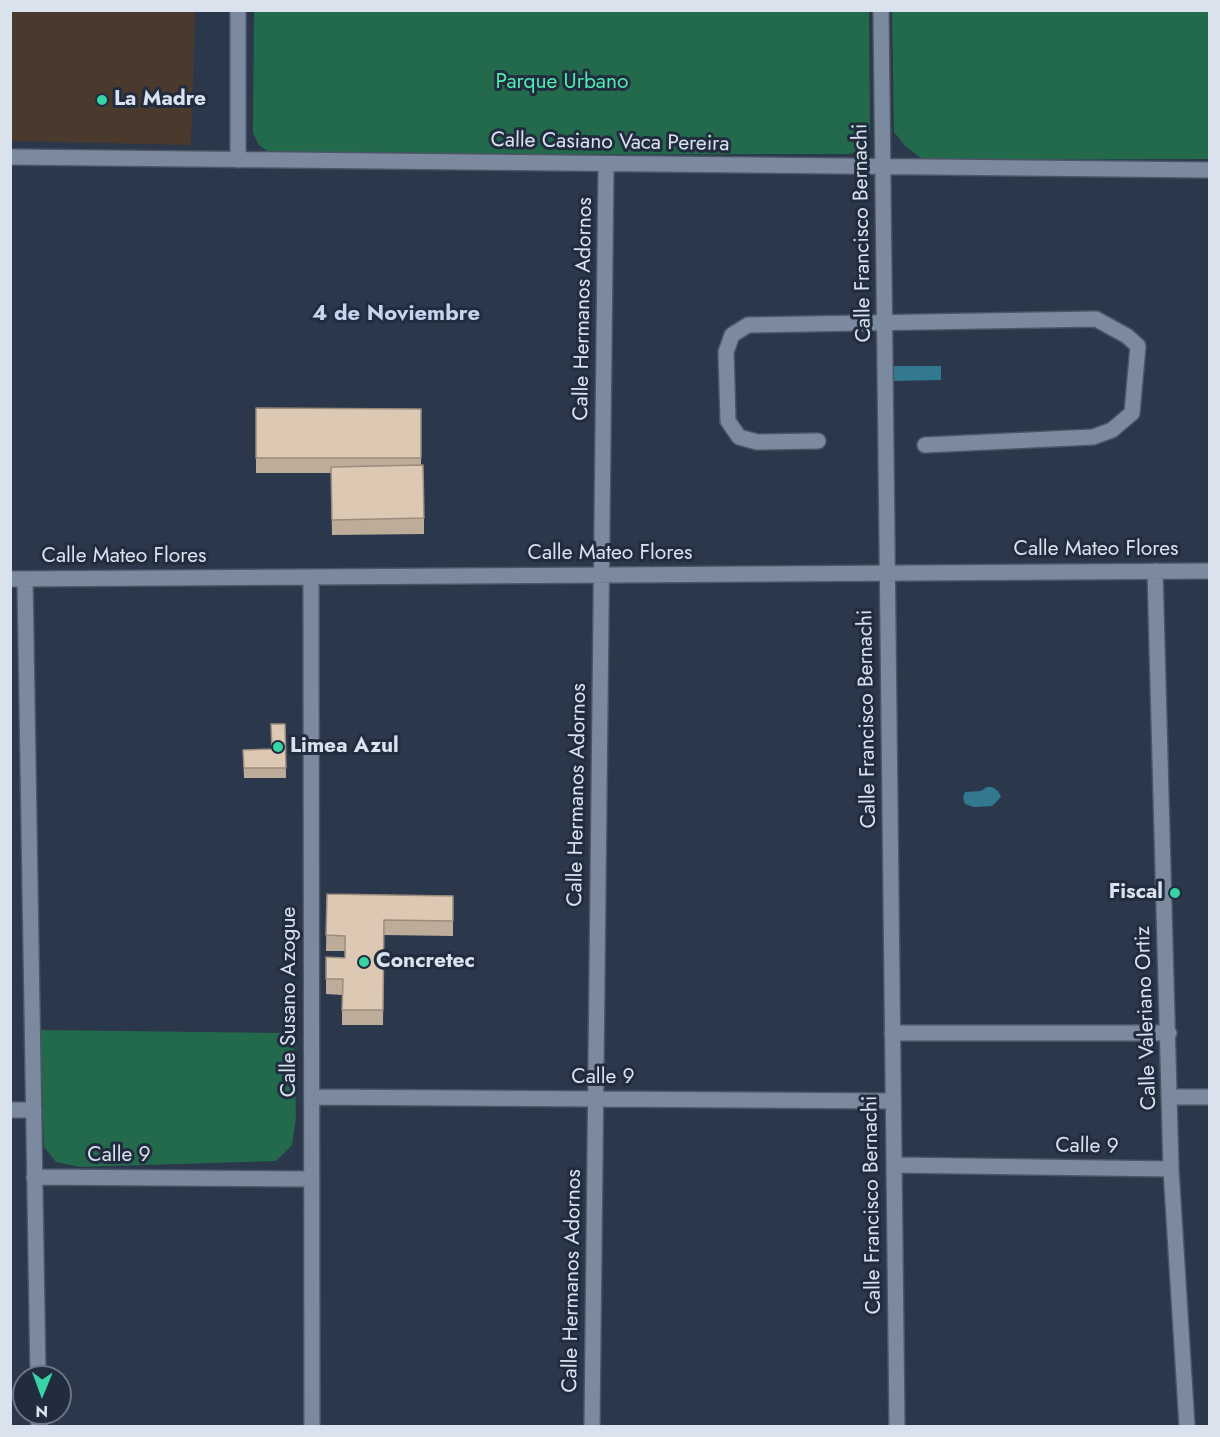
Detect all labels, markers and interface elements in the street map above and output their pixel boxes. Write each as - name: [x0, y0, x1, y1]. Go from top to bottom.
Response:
- park label: Parque Urbano: [496, 70, 628, 96]
- place label: La Madre: [114, 87, 206, 113]
- marker: La Madre: [95, 93, 109, 107]
- street label: Calle Francisco Bernachi: [848, 123, 878, 343]
- street label: Calle Casiano Vaca Pereira: [490, 128, 730, 158]
- street label: Calle Hermanos Adornos: [569, 197, 599, 421]
- district label: 4 de Noviembre: [312, 302, 480, 328]
- street label: Calle Mateo Flores: [1014, 537, 1178, 563]
- street label: Calle Mateo Flores: [528, 541, 692, 567]
- street label: Calle Mateo Flores: [42, 544, 206, 570]
- street label: Calle Francisco Bernachi: [853, 609, 883, 829]
- street label: Calle Hermanos Adornos: [563, 683, 593, 907]
- place label: Limea Azul: [290, 734, 399, 760]
- marker: Limea Azul: [271, 740, 285, 754]
- place label: Fiscal: [1109, 880, 1163, 906]
- marker: Fiscal: [1168, 886, 1182, 900]
- street label: Calle Susano Azogue: [277, 907, 303, 1097]
- street label: Calle Valeriano Ortiz: [1131, 925, 1163, 1111]
- place label: Concretec: [376, 949, 475, 975]
- marker: Concretec: [357, 955, 371, 969]
- street label: Calle 9: [571, 1065, 635, 1091]
- street label: Calle Francisco Bernachi: [858, 1095, 888, 1315]
- street label: Calle 9: [1055, 1134, 1119, 1160]
- street label: Calle 9: [87, 1143, 151, 1169]
- street label: Calle Hermanos Adornos: [558, 1169, 588, 1393]
- north arrow: [12, 1365, 72, 1425]
- text: N: [35, 1400, 48, 1423]

